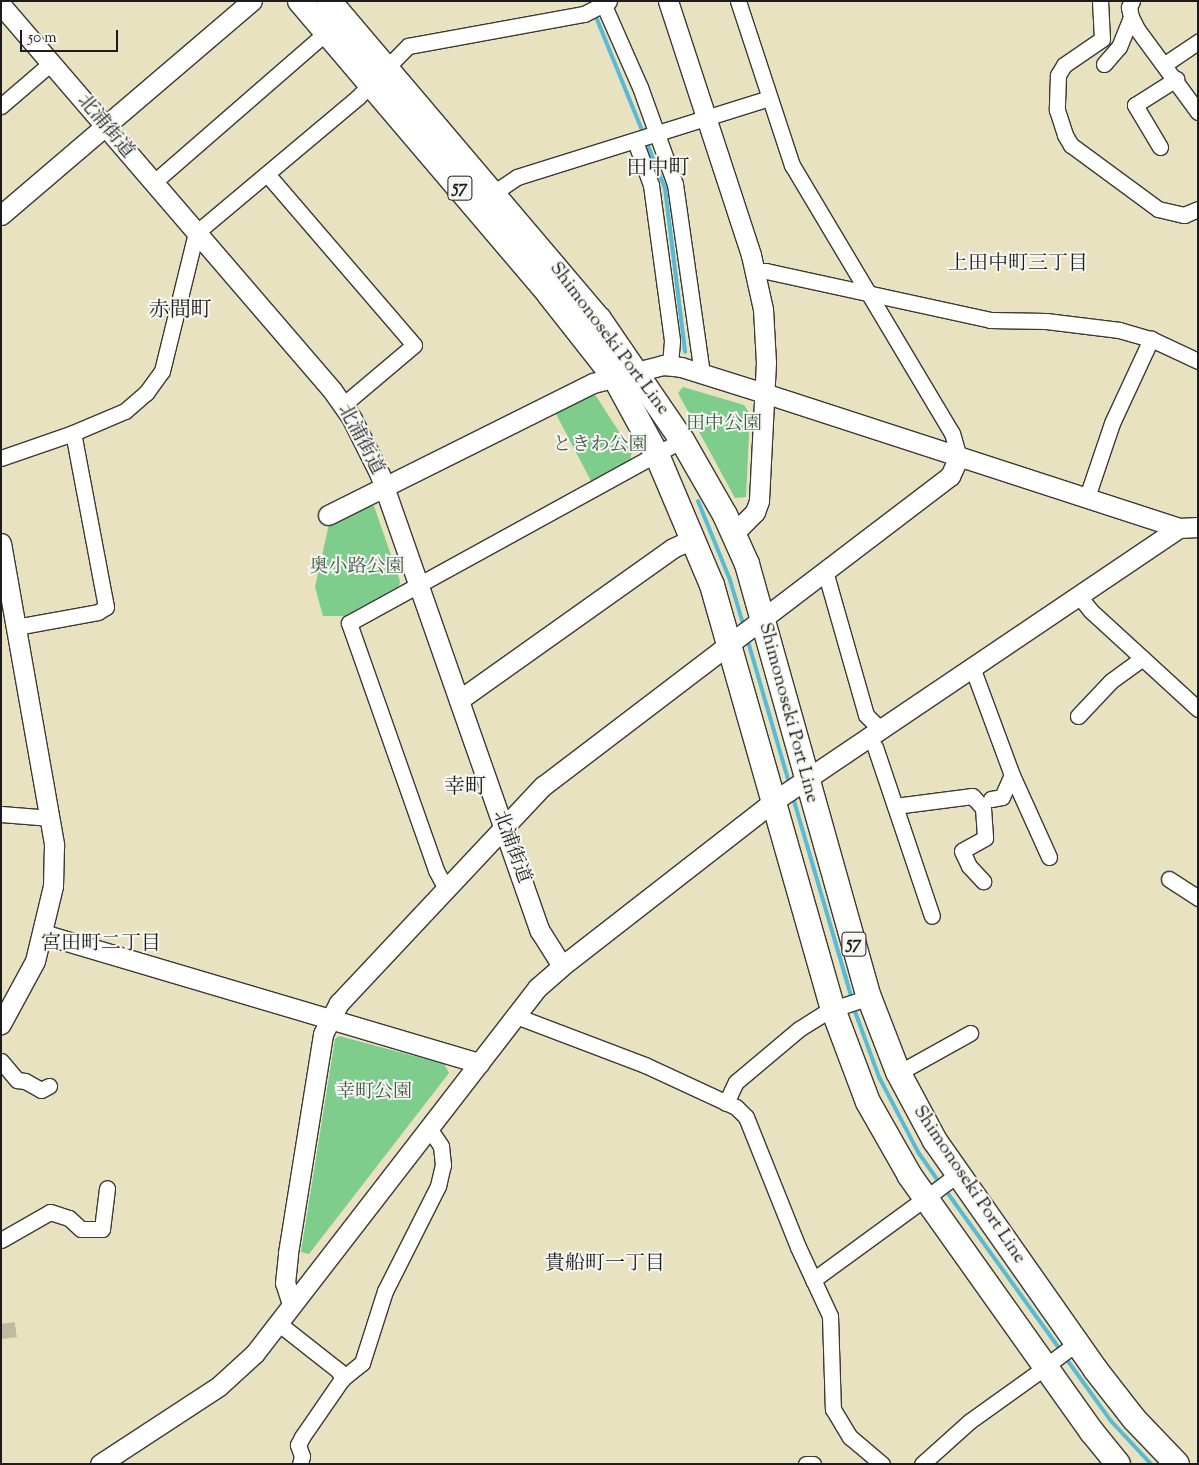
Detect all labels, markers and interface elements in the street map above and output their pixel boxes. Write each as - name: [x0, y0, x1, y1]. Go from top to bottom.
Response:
- scale bar: [22, 20, 120, 52]
- text: 50 m: [28, 28, 57, 49]
- street label: 北浦街道: [72, 91, 138, 163]
- district label: 田中町: [627, 156, 689, 182]
- road number: 57: [446, 172, 474, 204]
- district label: 上田中町三丁目: [948, 252, 1088, 276]
- street label: Shimonoseki Port Line: [544, 258, 674, 420]
- district label: 赤間町: [149, 298, 211, 324]
- street label: 北浦街道: [332, 401, 388, 479]
- park label: 田中公園: [686, 414, 762, 436]
- park label: ときわ公園: [553, 435, 647, 457]
- park label: 奥小路公園: [310, 557, 404, 579]
- street label: Shimonoseki Port Line: [753, 620, 823, 806]
- district label: 幸町: [444, 775, 486, 801]
- street label: 北浦街道: [487, 807, 535, 887]
- road number: 57: [840, 929, 868, 960]
- district label: 宮田町二丁目: [41, 932, 161, 956]
- park label: 幸町公園: [336, 1082, 412, 1104]
- street label: Shimonoseki Port Line: [908, 1102, 1030, 1268]
- district label: 貴船町一丁目: [545, 1252, 665, 1276]

